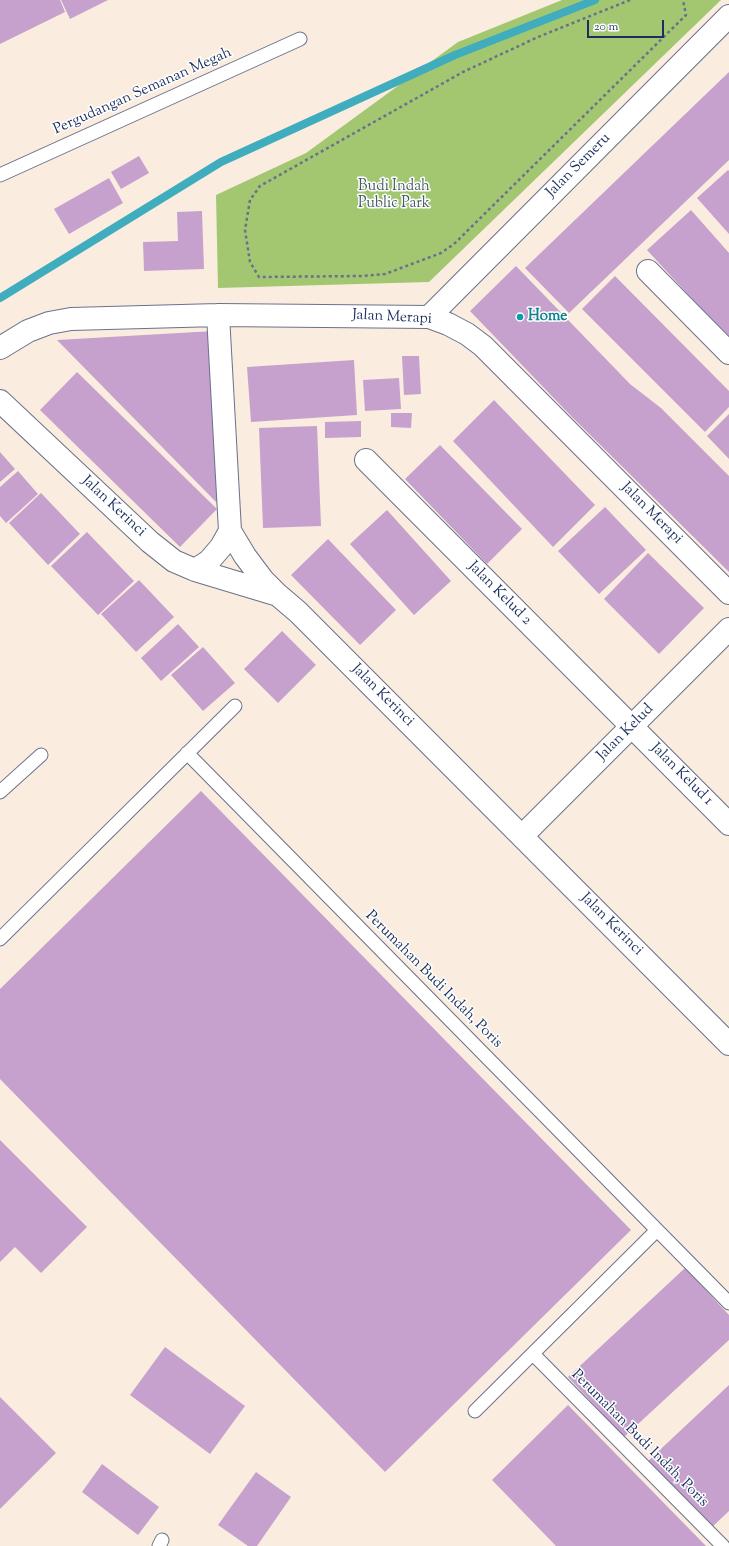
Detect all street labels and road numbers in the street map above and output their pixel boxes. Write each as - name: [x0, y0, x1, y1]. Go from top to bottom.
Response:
- street label: Pergudangan Semanan Megah: [51, 44, 235, 140]
- street label: Jalan Semeru: [543, 130, 615, 202]
- street label: Jalan Merapi: [352, 307, 432, 329]
- street label: Jalan Kerinci: [77, 473, 149, 541]
- street label: Jalan Merapi: [616, 479, 686, 549]
- street label: Jalan Kelud 2: [463, 558, 535, 630]
- street label: Jalan Kerinci: [347, 661, 417, 731]
- street label: Jalan Kelud: [594, 701, 658, 765]
- street label: Jalan Kelud 1: [646, 740, 716, 810]
- street label: Jalan Kerinci: [576, 890, 646, 960]
- street label: Perumahan Budi Indah, Poris: [361, 908, 505, 1052]
- street label: Perumahan Budi Indah, Poris: [567, 1367, 711, 1511]

